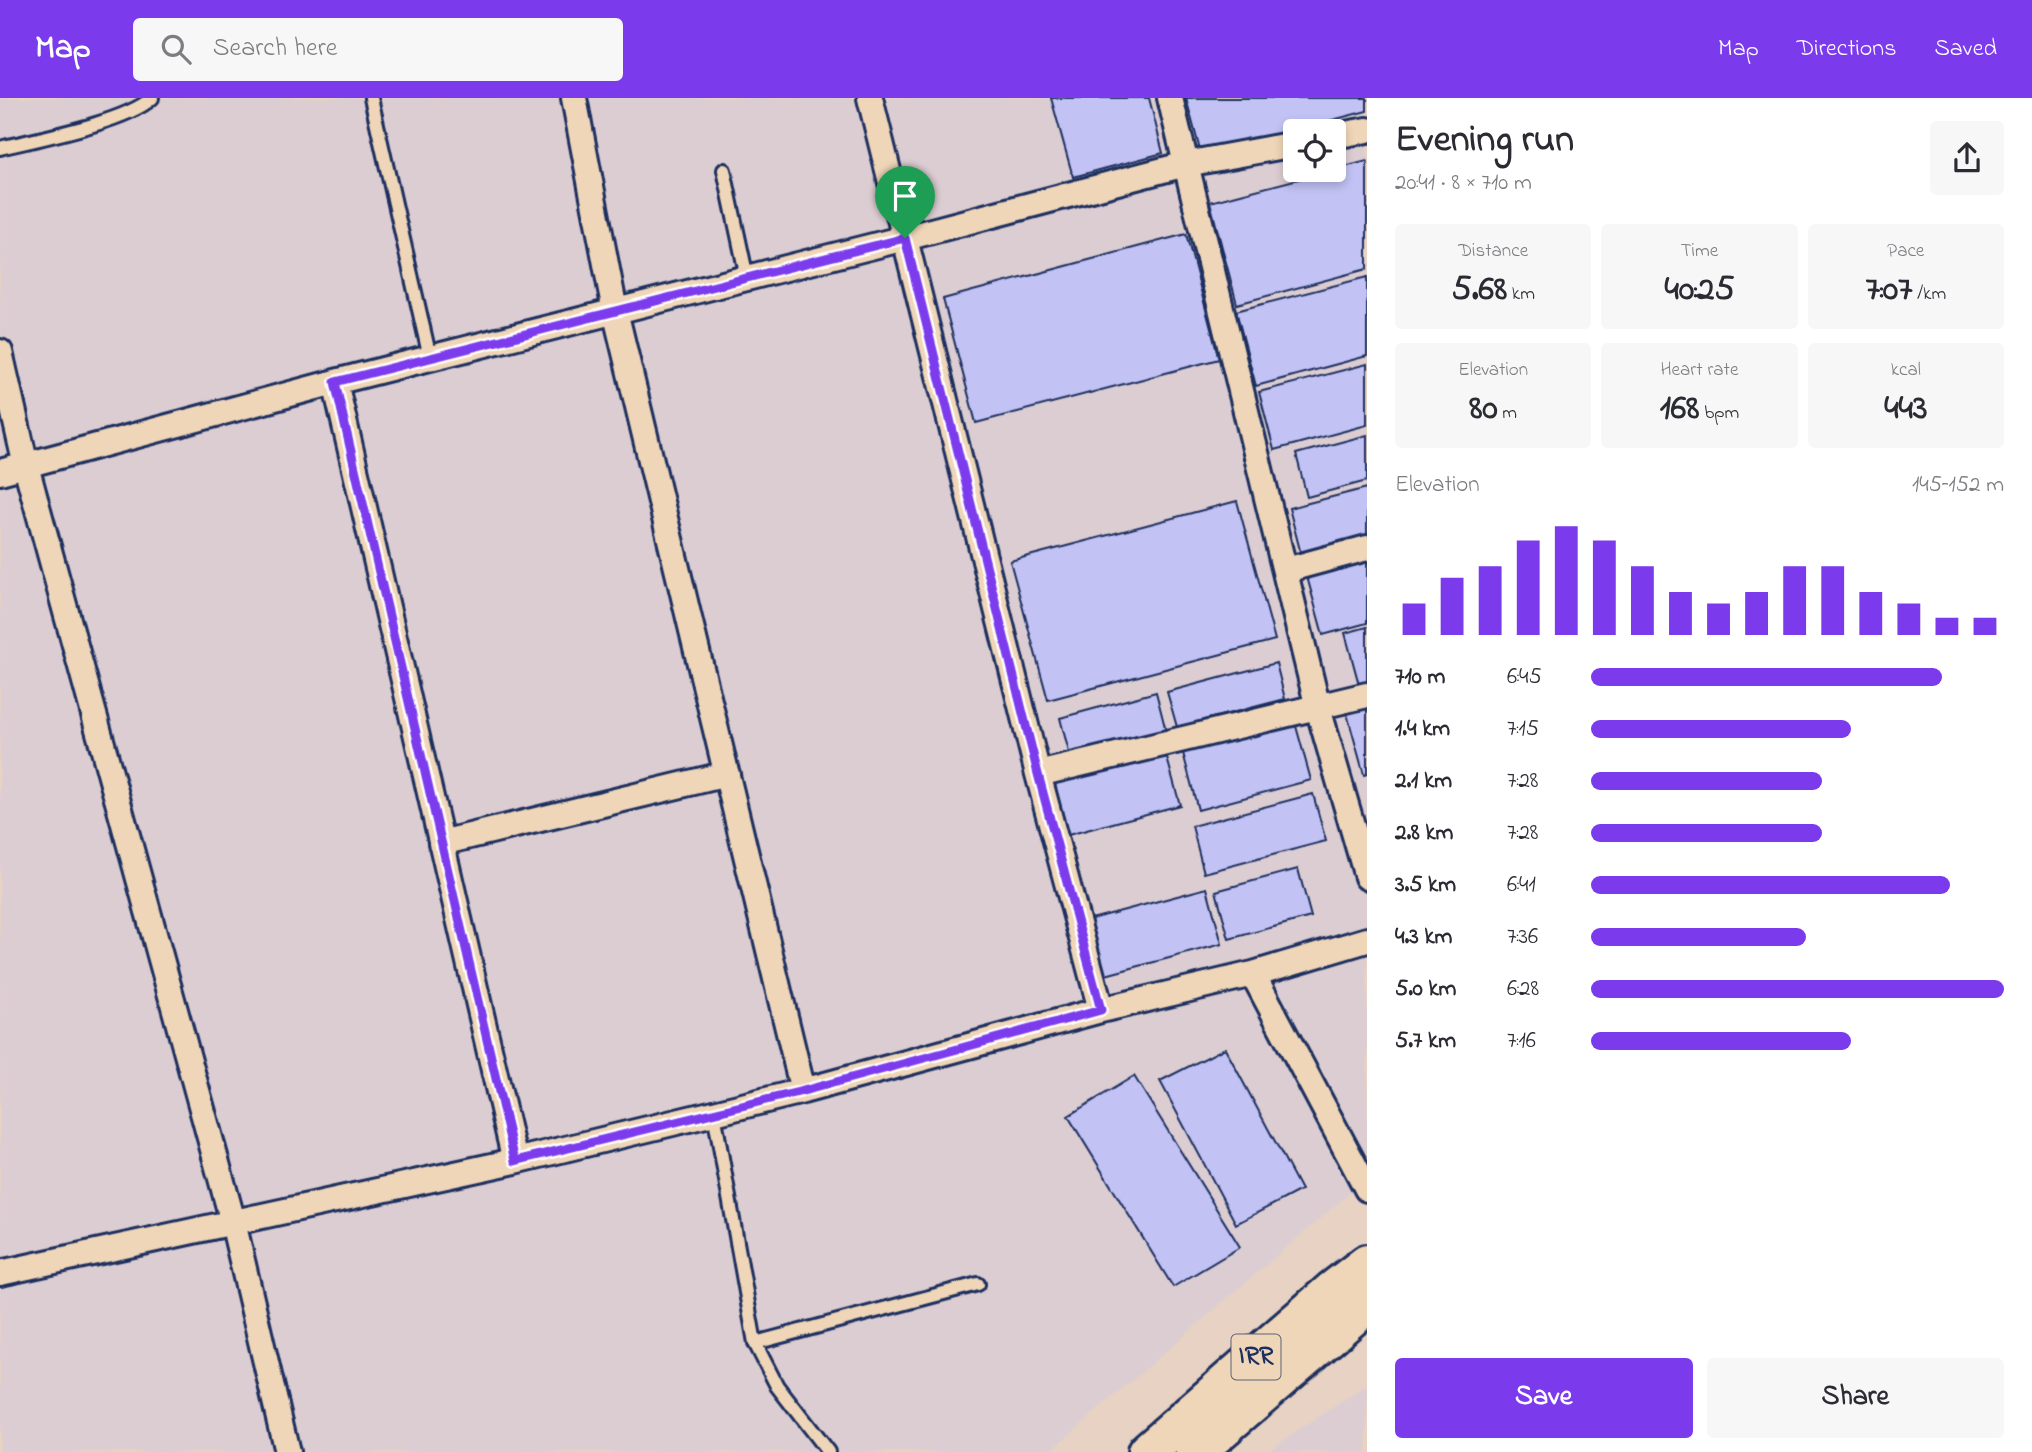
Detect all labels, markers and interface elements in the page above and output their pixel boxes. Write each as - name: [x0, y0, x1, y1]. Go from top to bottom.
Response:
- search box: [133, 18, 623, 81]
- text: Map: [35, 25, 91, 73]
- icon: search: [157, 30, 195, 68]
- text: Search here: [213, 30, 337, 68]
- text: Map: [1718, 32, 1759, 67]
- text: Directions: [1797, 32, 1896, 67]
- text: Saved: [1934, 32, 1997, 67]
- text: Evening run: [1395, 113, 1574, 169]
- map controls: [1283, 119, 1346, 182]
- button: locate: [1283, 119, 1346, 182]
- button: share: [1930, 121, 2004, 195]
- pin: [875, 166, 935, 238]
- text: 20:41 · 8 × 710 m: [1395, 167, 1532, 200]
- icon: arrive: [886, 177, 924, 215]
- text: Distance: [1458, 238, 1528, 265]
- text: Time: [1681, 238, 1718, 265]
- text: Pace: [1887, 238, 1924, 265]
- text: 5.68: [1451, 265, 1507, 316]
- text: 40:25: [1665, 265, 1734, 316]
- text: 7:07: [1865, 265, 1912, 316]
- text: km: [1507, 281, 1535, 308]
- text: /km: [1912, 281, 1946, 308]
- text: Elevation: [1458, 357, 1528, 384]
- text: Heart rate: [1661, 357, 1738, 384]
- text: kcal: [1891, 357, 1921, 384]
- text: 80: [1469, 384, 1498, 435]
- text: 168: [1660, 384, 1699, 435]
- text: 443: [1884, 384, 1927, 435]
- text: m: [1498, 400, 1517, 427]
- text: bpm: [1699, 400, 1739, 427]
- text: Elevation: [1395, 469, 1480, 502]
- text: 145–152 m: [1912, 469, 2004, 502]
- text: 710 m: [1395, 661, 1445, 694]
- text: 6:45: [1507, 661, 1542, 694]
- text: 1.4 km: [1395, 713, 1450, 746]
- text: 7:15: [1507, 713, 1539, 746]
- text: 2.1 km: [1395, 765, 1452, 798]
- text: 7:28: [1507, 765, 1539, 798]
- text: 2.8 km: [1395, 817, 1453, 850]
- text: 7:28: [1507, 817, 1539, 850]
- text: 3.5 km: [1395, 869, 1456, 902]
- text: 6:41: [1507, 869, 1536, 902]
- text: 4.3 km: [1395, 921, 1452, 954]
- text: 7:36: [1507, 921, 1538, 954]
- text: 5.0 km: [1395, 973, 1456, 1006]
- text: 6:28: [1507, 973, 1539, 1006]
- text: 5.7 km: [1395, 1025, 1456, 1058]
- text: 7:16: [1507, 1025, 1536, 1058]
- road number: IRR: [1232, 1334, 1280, 1380]
- button: Save: [1395, 1358, 1693, 1438]
- button: Share: [1707, 1358, 2004, 1438]

